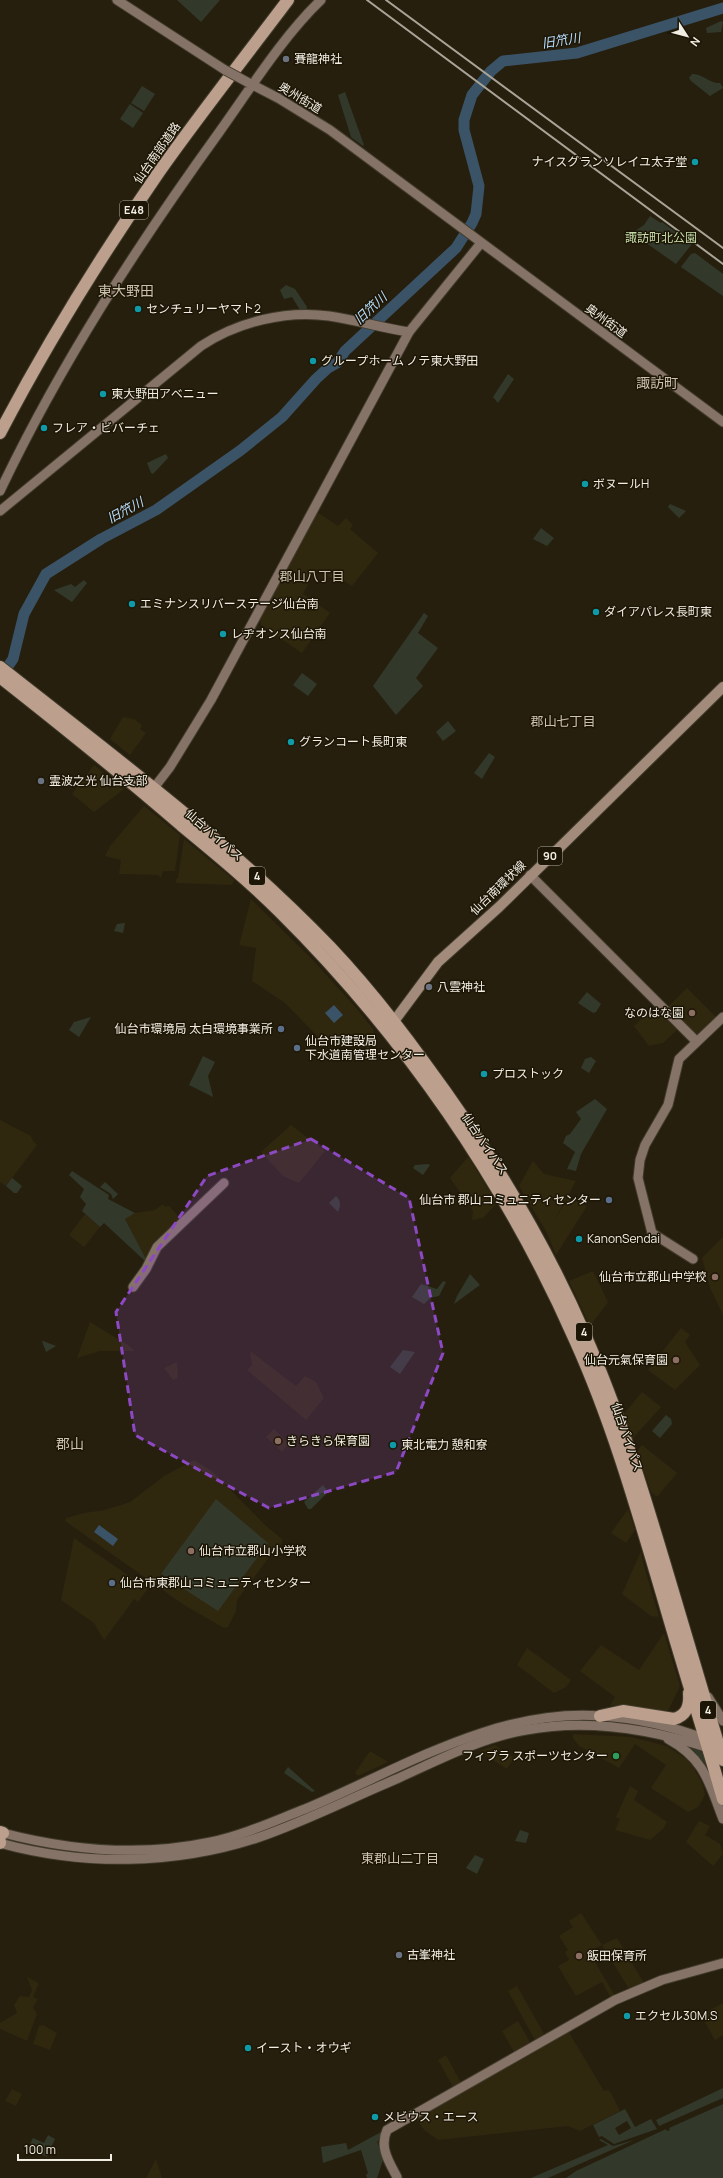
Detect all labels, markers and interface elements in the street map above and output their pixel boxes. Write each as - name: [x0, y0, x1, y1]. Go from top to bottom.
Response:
- north arrow: [667, 16, 707, 56]
- water label: 旧笊川: [540, 28, 584, 52]
- text: N: [687, 35, 704, 50]
- place label: 賽龍神社: [294, 50, 342, 67]
- marker: 賽龍神社: [281, 54, 291, 64]
- street label: 奥州街道: [275, 78, 325, 117]
- street label: 仙台南部道路: [129, 118, 184, 187]
- place label: ナイスグランソレイユ太子堂: [532, 153, 687, 170]
- marker: ナイスグランソレイユ太子堂: [690, 157, 700, 167]
- road number: E48: [120, 201, 148, 219]
- park label: 諏訪町北公園: [625, 229, 697, 246]
- district label: 東大野田: [98, 281, 154, 300]
- water label: 旧笊川: [350, 287, 392, 328]
- place label: センチュリーヤマト2: [146, 300, 261, 317]
- street label: 奥州街道: [582, 300, 631, 342]
- marker: センチュリーヤマト2: [133, 304, 143, 314]
- place label: グループホーム ノテ東大野田: [321, 352, 478, 369]
- marker: グループホーム ノテ東大野田: [308, 356, 318, 366]
- district label: 諏訪町: [636, 373, 678, 392]
- place label: 東大野田アベニュー: [111, 385, 219, 402]
- marker: 東大野田アベニュー: [98, 389, 108, 399]
- place label: フレア・ビバーチェ: [52, 419, 160, 436]
- marker: フレア・ビバーチェ: [39, 423, 49, 433]
- place label: ボヌールH: [593, 475, 649, 492]
- marker: ボヌールH: [580, 479, 590, 489]
- water label: 旧笊川: [104, 492, 148, 527]
- district label: 郡山八丁目: [279, 567, 345, 585]
- place label: エミナンスリバーステージ仙台南: [140, 595, 319, 612]
- marker: エミナンスリバーステージ仙台南: [127, 599, 137, 609]
- place label: ダイアパレス長町東: [604, 603, 712, 620]
- marker: ダイアパレス長町東: [591, 607, 601, 617]
- place label: レヂオンス仙台南: [231, 625, 327, 642]
- marker: レヂオンス仙台南: [218, 629, 228, 639]
- district label: 郡山七丁目: [530, 712, 596, 730]
- place label: グランコート長町東: [299, 733, 407, 750]
- marker: グランコート長町東: [286, 737, 296, 747]
- place label: 霊波之光 仙台支部: [49, 772, 147, 789]
- marker: 霊波之光 仙台支部: [36, 776, 46, 786]
- street label: 仙台バイパス: [182, 805, 247, 865]
- road number: 90: [538, 847, 562, 865]
- street label: 仙台南環状線: [466, 857, 529, 919]
- road number: 4: [249, 867, 265, 885]
- place label: 八雲神社: [437, 978, 485, 995]
- marker: 八雲神社: [424, 982, 434, 992]
- place label: なのはな園: [624, 1004, 684, 1021]
- marker: なのはな園: [687, 1008, 697, 1018]
- place label: 仙台市環境局 太白環境事業所: [115, 1020, 273, 1037]
- marker: 仙台市環境局 太白環境事業所: [276, 1024, 286, 1034]
- place label: 仙台市建設局 下水道南管理センター: [305, 1032, 425, 1063]
- marker: 仙台市建設局 下水道南管理センター: [292, 1043, 302, 1053]
- place label: プロストック: [492, 1065, 564, 1082]
- marker: プロストック: [479, 1069, 489, 1079]
- street label: 仙台バイパス: [458, 1109, 513, 1178]
- place label: 仙台市 郡山コミュニティセンター: [419, 1191, 601, 1208]
- marker: 仙台市 郡山コミュニティセンター: [604, 1195, 614, 1205]
- place label: KanonSendai: [587, 1230, 660, 1247]
- marker: KanonSendai: [574, 1234, 584, 1244]
- place label: 仙台市立郡山中学校: [599, 1268, 707, 1285]
- marker: 仙台市立郡山中学校: [710, 1272, 720, 1282]
- road number: 4: [576, 1323, 592, 1341]
- place label: 仙台元氣保育園: [584, 1351, 668, 1368]
- marker: 仙台元氣保育園: [671, 1355, 681, 1365]
- street label: 仙台バイパス: [608, 1400, 647, 1474]
- place label: きらきら保育園: [286, 1432, 370, 1449]
- district label: 郡山: [56, 1434, 84, 1453]
- marker: きらきら保育園: [273, 1436, 283, 1446]
- place label: 東北電力 憩和寮: [401, 1436, 487, 1453]
- marker: 東北電力 憩和寮: [388, 1440, 398, 1450]
- place label: 仙台市立郡山小学校: [199, 1542, 307, 1559]
- marker: 仙台市立郡山小学校: [186, 1546, 196, 1556]
- place label: 仙台市東郡山コミュニティセンター: [120, 1574, 311, 1591]
- marker: 仙台市東郡山コミュニティセンター: [107, 1578, 117, 1588]
- road number: 4: [700, 1701, 716, 1719]
- place label: フィブラ スポーツセンター: [462, 1747, 608, 1764]
- marker: フィブラ スポーツセンター: [611, 1751, 621, 1761]
- district label: 東郡山二丁目: [361, 1849, 439, 1867]
- place label: 古峯神社: [407, 1946, 455, 1963]
- place label: 飯田保育所: [587, 1947, 647, 1964]
- marker: 古峯神社: [394, 1950, 404, 1960]
- marker: 飯田保育所: [574, 1951, 584, 1961]
- place label: エクセル30M.S: [635, 2007, 717, 2024]
- marker: エクセル30M.S: [622, 2011, 632, 2021]
- place label: イースト・オウギ: [256, 2039, 351, 2056]
- marker: イースト・オウギ: [243, 2043, 253, 2053]
- place label: メビウス・エース: [383, 2108, 478, 2125]
- marker: メビウス・エース: [370, 2112, 380, 2122]
- scale bar: [18, 2136, 111, 2162]
- text: 100 m: [24, 2141, 56, 2158]

